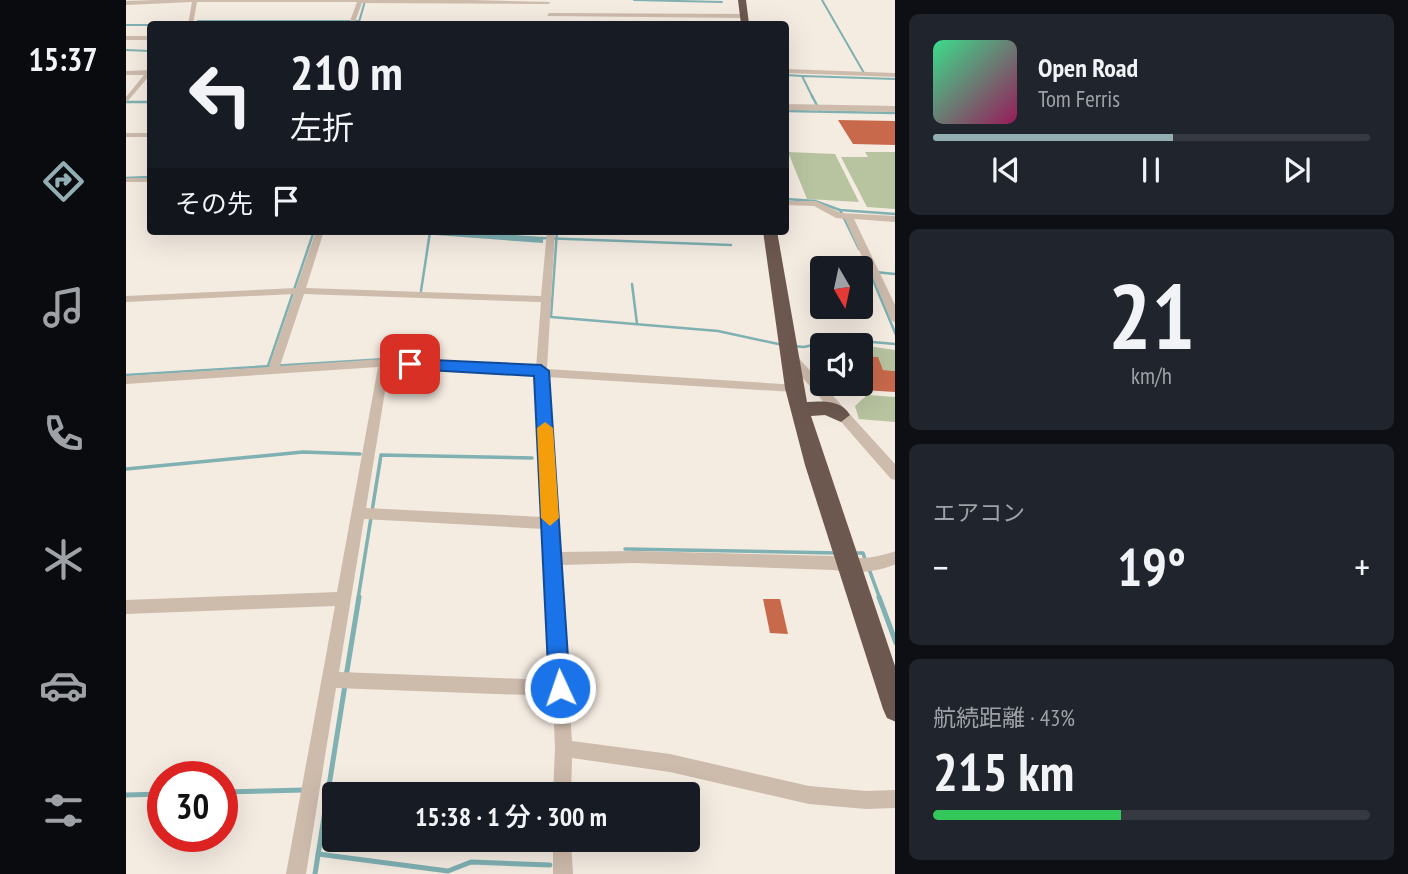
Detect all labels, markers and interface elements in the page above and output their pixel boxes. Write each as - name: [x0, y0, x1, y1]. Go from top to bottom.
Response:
- text: 15:37: [28, 38, 98, 80]
- text: 210 m: [290, 40, 403, 104]
- icon: left: [175, 49, 266, 140]
- text: Open Road: [1038, 51, 1138, 84]
- text: Tom Ferris: [1038, 84, 1120, 113]
- text: 左折: [290, 106, 354, 148]
- icon: previous: [987, 151, 1025, 189]
- icon: pause: [1132, 151, 1170, 189]
- icon: next: [1278, 151, 1316, 189]
- icon: directions: [39, 157, 88, 206]
- icon: arrive: [267, 182, 305, 220]
- text: その先: [175, 187, 253, 220]
- north arrow: [810, 256, 873, 318]
- map controls: [810, 256, 873, 396]
- text: 21: [1108, 256, 1195, 374]
- icon: music: [39, 283, 88, 332]
- button: sound: [810, 333, 873, 396]
- pin: [380, 334, 440, 394]
- icon: arrive: [391, 345, 429, 383]
- text: km/h: [1131, 361, 1172, 390]
- icon: phone: [39, 409, 88, 458]
- text: エアコン: [933, 498, 1025, 527]
- text: 19°: [1117, 533, 1186, 600]
- icon: climate: [39, 535, 88, 584]
- text: −: [933, 542, 949, 591]
- text: +: [1354, 542, 1370, 591]
- position arrow: [523, 651, 597, 725]
- icon: car: [39, 661, 88, 710]
- text: 航続距離 · 43%: [933, 703, 1075, 732]
- text: 215 km: [933, 738, 1074, 805]
- speed limit sign: 30: [147, 761, 238, 852]
- icon: filters: [39, 786, 88, 835]
- text: 15:38 · 1 分 · 300 m: [415, 800, 607, 833]

